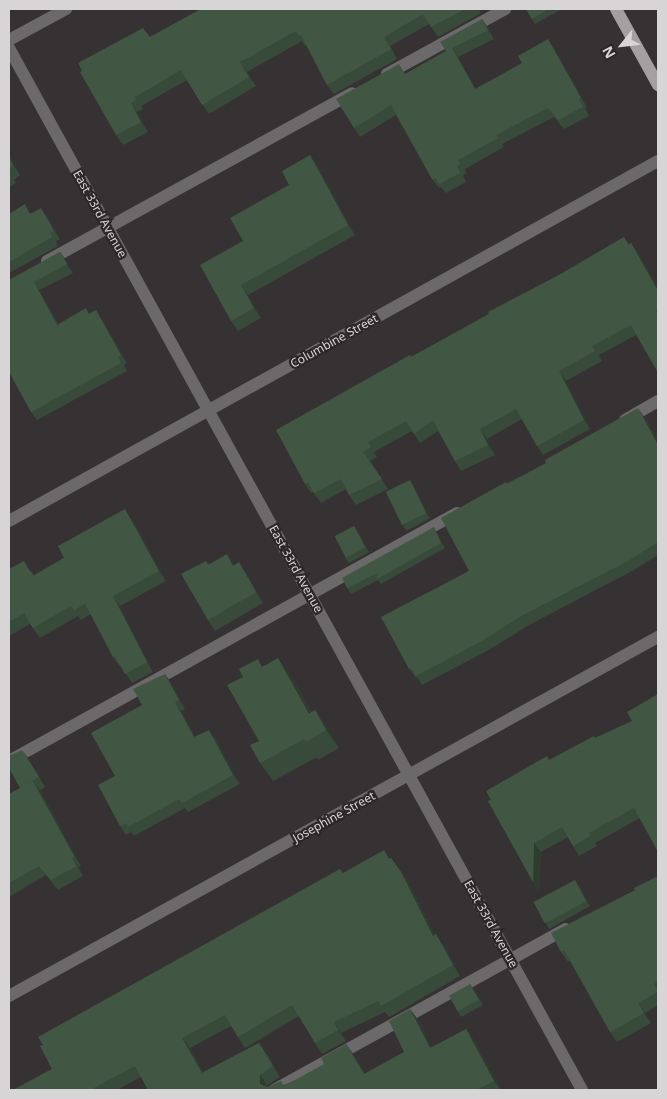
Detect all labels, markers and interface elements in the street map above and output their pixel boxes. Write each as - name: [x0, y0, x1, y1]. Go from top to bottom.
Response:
- north arrow: [597, 20, 647, 70]
- text: N: [597, 43, 620, 62]
- street label: East 33rd Avenue: [70, 168, 130, 260]
- street label: Columbine Street: [288, 311, 380, 371]
- street label: East 33rd Avenue: [266, 523, 326, 615]
- street label: Josephine Street: [290, 788, 378, 846]
- street label: East 33rd Avenue: [461, 878, 521, 970]

